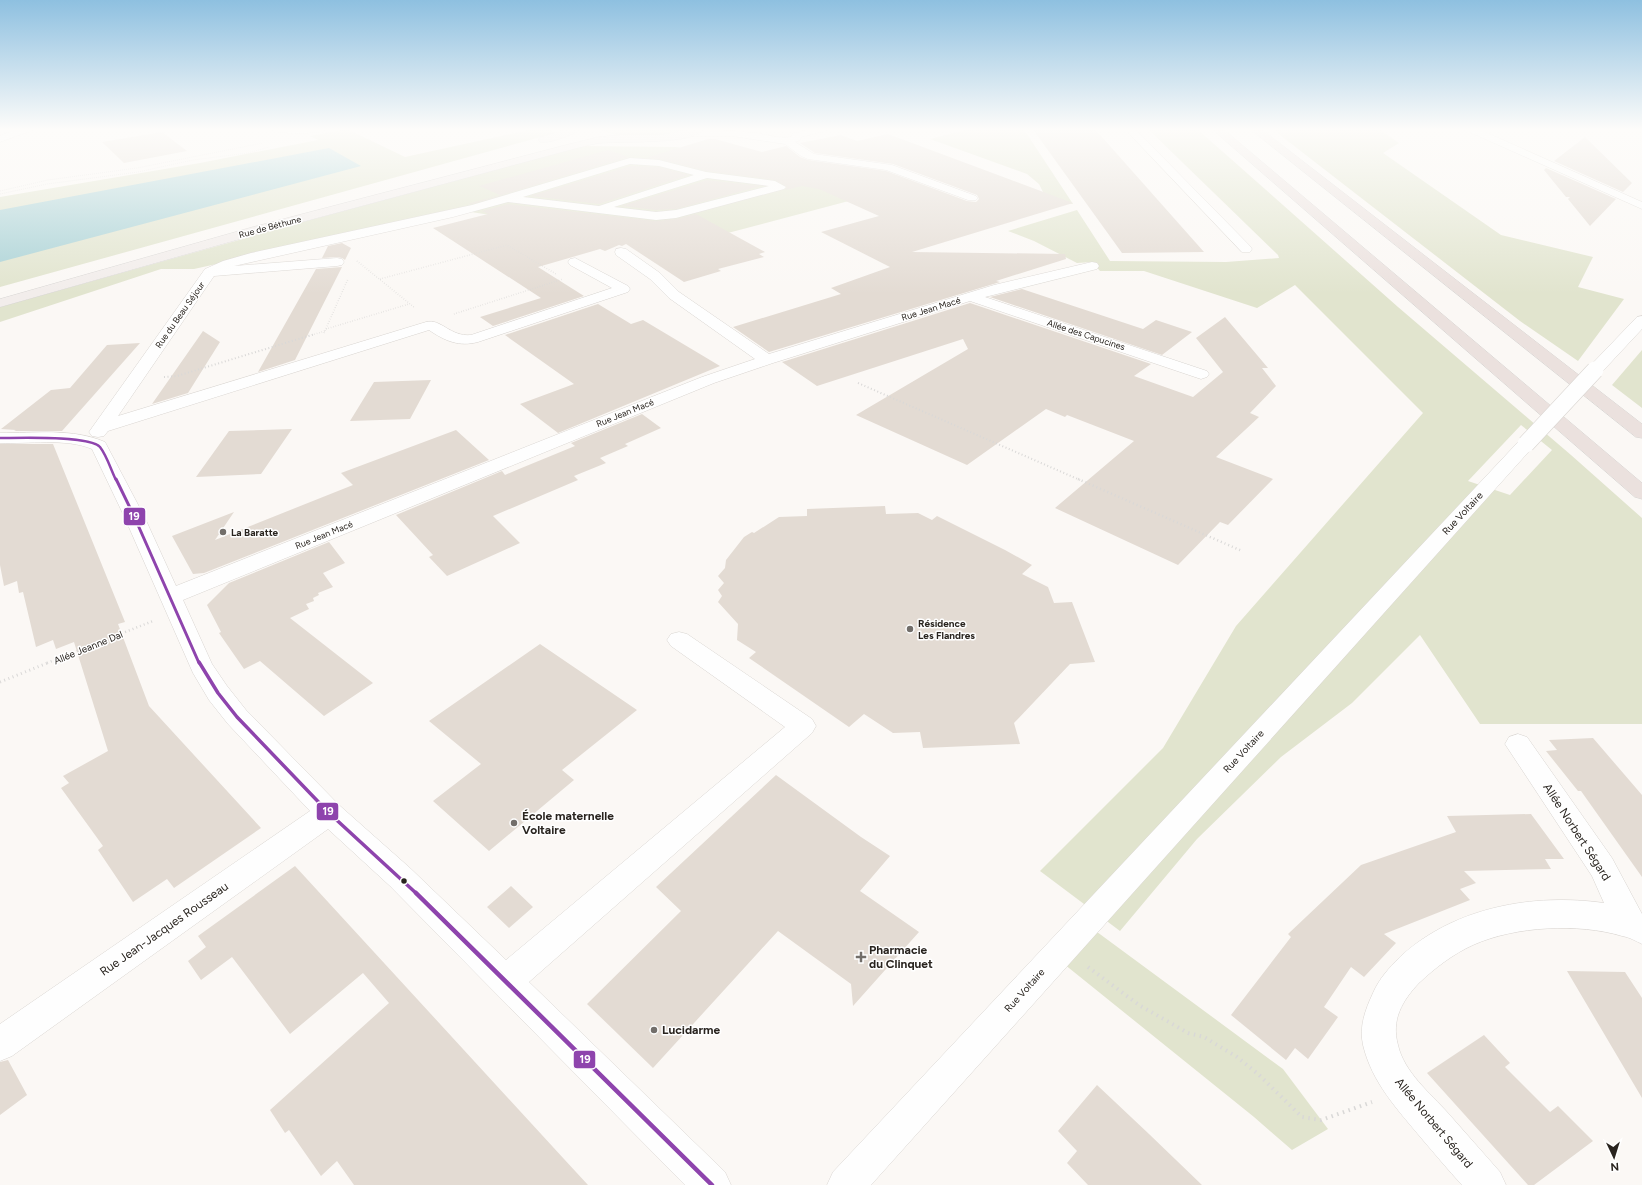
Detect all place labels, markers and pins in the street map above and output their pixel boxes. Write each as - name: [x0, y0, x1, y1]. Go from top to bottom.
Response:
- place label: La Baratte: [231, 526, 279, 539]
- marker: La Baratte: [218, 527, 228, 537]
- place label: Résidence Les Flandres: [918, 617, 975, 642]
- marker: Résidence Les Flandres: [905, 624, 915, 634]
- place label: École maternelle Voltaire: [522, 809, 614, 837]
- marker: École maternelle Voltaire: [509, 818, 519, 828]
- unlabelled marker: [399, 876, 409, 886]
- place label: Pharmacie du Clinquet: [869, 943, 933, 971]
- marker: Pharmacie du Clinquet: [856, 952, 866, 962]
- place label: Lucidarme: [662, 1023, 721, 1037]
- marker: Lucidarme: [649, 1025, 659, 1035]

